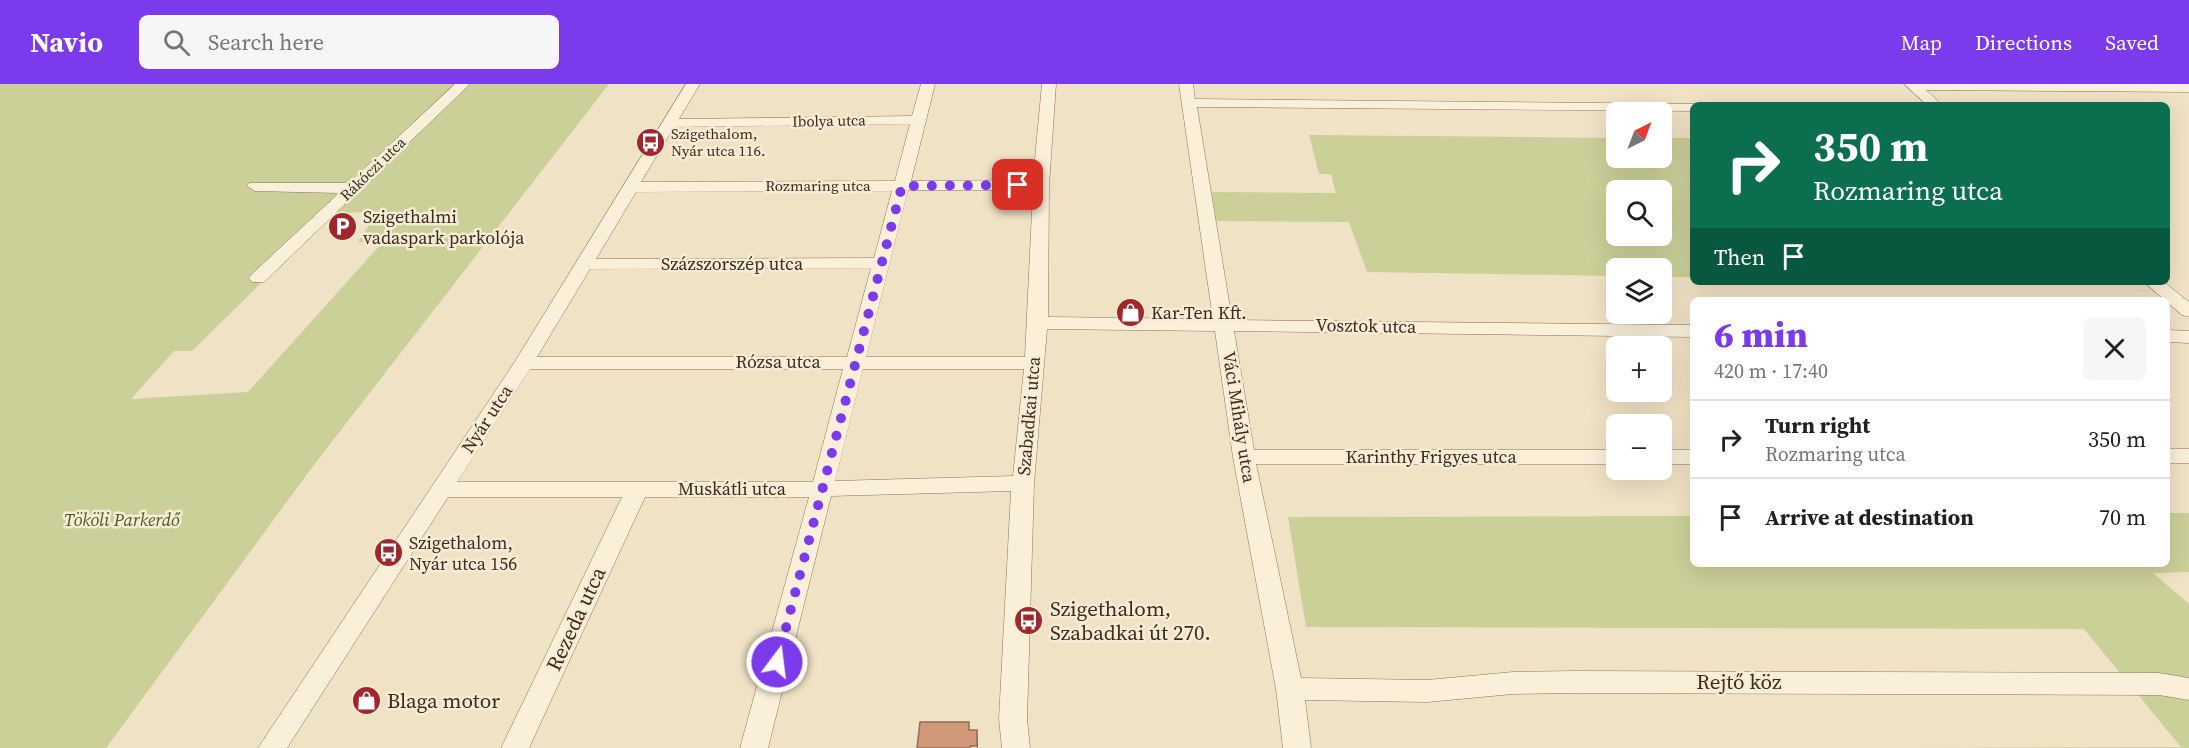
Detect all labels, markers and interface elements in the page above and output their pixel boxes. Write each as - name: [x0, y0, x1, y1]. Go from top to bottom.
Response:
- search box: [139, 15, 559, 69]
- text: Navio: [30, 23, 103, 61]
- icon: search: [160, 26, 193, 59]
- text: Search here: [208, 27, 324, 57]
- text: Map: [1901, 28, 1942, 57]
- text: Directions: [1975, 28, 2072, 57]
- text: Saved: [2105, 28, 2159, 57]
- north arrow: [1606, 102, 1672, 168]
- map controls: [1606, 102, 1672, 480]
- street label: Ibolya utca: [792, 109, 866, 132]
- text: 350 m: [1813, 117, 1928, 175]
- place label: Szigethalom, Nyár utca 116.: [671, 123, 766, 161]
- icon: right: [1714, 126, 1792, 204]
- bus stop icon: Szigethalom, Nyár utca 116.: [634, 127, 666, 159]
- street label: Rákóczi utca: [335, 132, 411, 205]
- pin: [992, 159, 1043, 210]
- icon: arrive: [1001, 168, 1034, 201]
- text: Rozmaring utca: [1813, 172, 2003, 209]
- street label: Rozmaring utca: [765, 175, 871, 196]
- button: search: [1606, 180, 1672, 246]
- place label: Szigethalmi vadaspark parkolója: [363, 204, 525, 250]
- parking icon: Szigethalmi vadaspark parkolója: [326, 211, 358, 243]
- icon: arrive: [1777, 240, 1810, 273]
- text: Then: [1714, 242, 1765, 272]
- street label: Százszorszép utca: [661, 251, 804, 276]
- button: layers: [1606, 258, 1672, 324]
- shop icon: Kar-Ten Kft.: [1114, 297, 1146, 329]
- place label: Kar-Ten Kft.: [1151, 300, 1247, 325]
- text: 6 min: [1714, 310, 1808, 359]
- street label: Vosztok utca: [1315, 312, 1417, 339]
- button: close: [2083, 317, 2146, 380]
- button: +: [1606, 336, 1672, 402]
- street label: Rózsa utca: [735, 349, 821, 374]
- street label: Váci Mihály utca: [1217, 349, 1262, 485]
- street label: Szabadkai utca: [1011, 355, 1046, 476]
- text: 420 m · 17:40: [1714, 357, 1828, 385]
- street label: Nyár utca: [455, 379, 518, 458]
- text: Turn right: [1765, 410, 1870, 440]
- button: −: [1606, 414, 1672, 480]
- icon: right: [1714, 423, 1747, 456]
- text: 350 m: [2088, 424, 2146, 454]
- text: Rozmaring utca: [1765, 440, 1906, 468]
- street label: Karinthy Frigyes utca: [1345, 444, 1517, 469]
- street label: Muskátli utca: [678, 476, 787, 501]
- icon: arrive: [1714, 501, 1747, 534]
- text: Arrive at destination: [1765, 502, 1974, 532]
- text: 70 m: [2099, 502, 2146, 532]
- park label: Tököli Parkerdő: [64, 507, 181, 532]
- place label: Szigethalom, Nyár utca 156: [409, 530, 517, 576]
- bus stop icon: Szigethalom, Nyár utca 156: [372, 537, 404, 569]
- street label: Rezeda utca: [539, 562, 612, 676]
- place label: Szigethalom, Szabadkai út 270.: [1050, 594, 1211, 647]
- bus stop icon: Szigethalom, Szabadkai út 270.: [1013, 605, 1045, 637]
- position arrow: [745, 630, 809, 694]
- street label: Rejtő köz: [1696, 667, 1782, 696]
- shop icon: Blaga motor: [350, 685, 382, 717]
- place label: Blaga motor: [387, 686, 500, 715]

